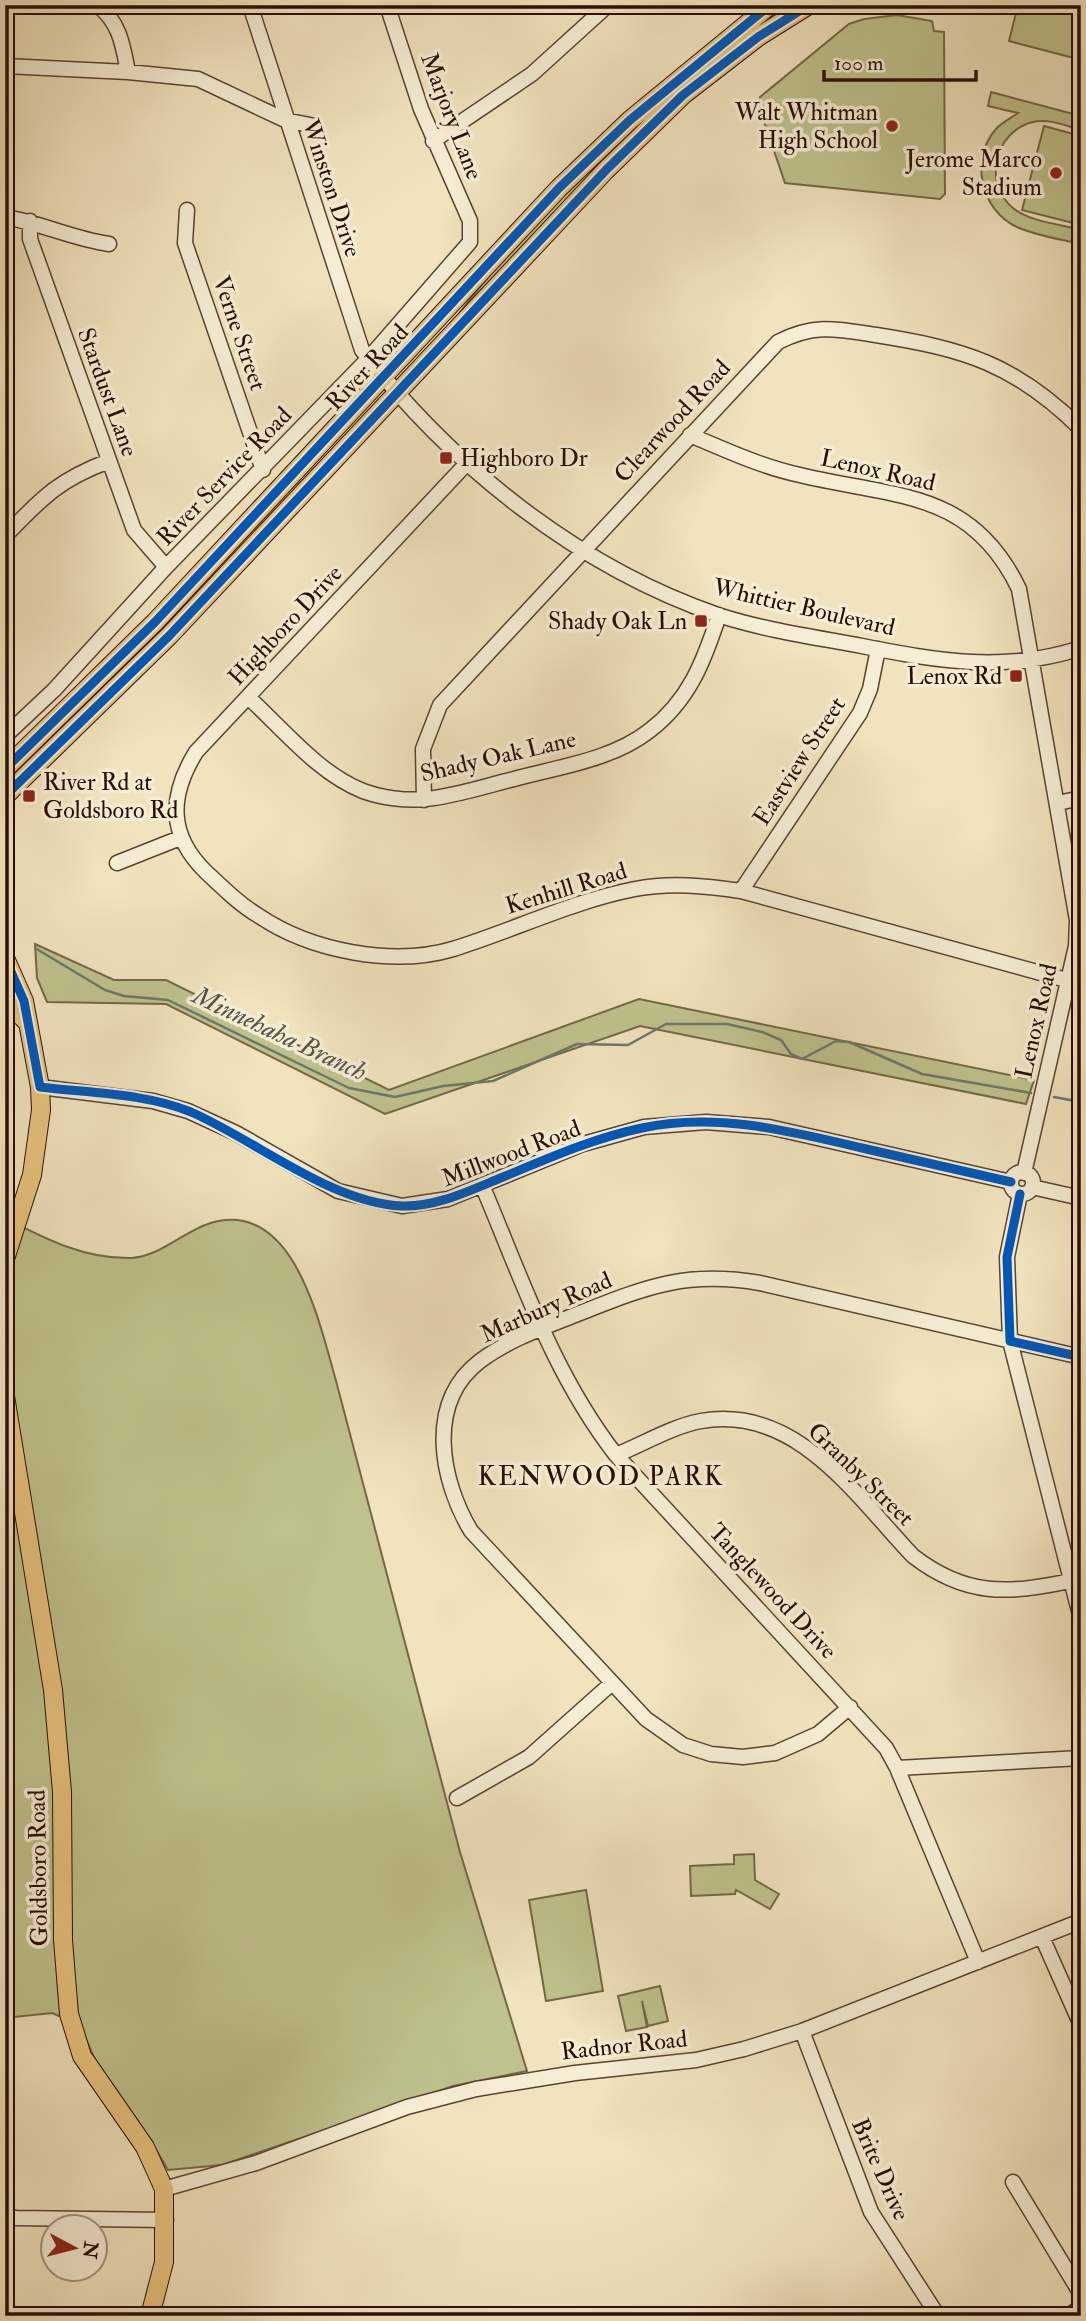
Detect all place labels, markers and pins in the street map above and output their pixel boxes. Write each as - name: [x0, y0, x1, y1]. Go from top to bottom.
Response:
- place label: Walt Whitman High School: [734, 97, 878, 156]
- marker: Walt Whitman High School: [884, 118, 900, 134]
- place label: Jerome Marco Stadium: [905, 144, 1042, 203]
- marker: Jerome Marco Stadium: [1048, 165, 1064, 181]
- place label: Highboro Dr: [460, 443, 588, 474]
- marker: Highboro Dr: [438, 450, 454, 466]
- place label: Shady Oak Ln: [548, 606, 687, 637]
- marker: Shady Oak Ln: [693, 613, 709, 629]
- place label: Lenox Rd: [906, 661, 1002, 692]
- marker: Lenox Rd: [1008, 668, 1024, 684]
- place label: River Rd at Goldsboro Rd: [43, 767, 178, 826]
- marker: River Rd at Goldsboro Rd: [21, 788, 37, 804]

